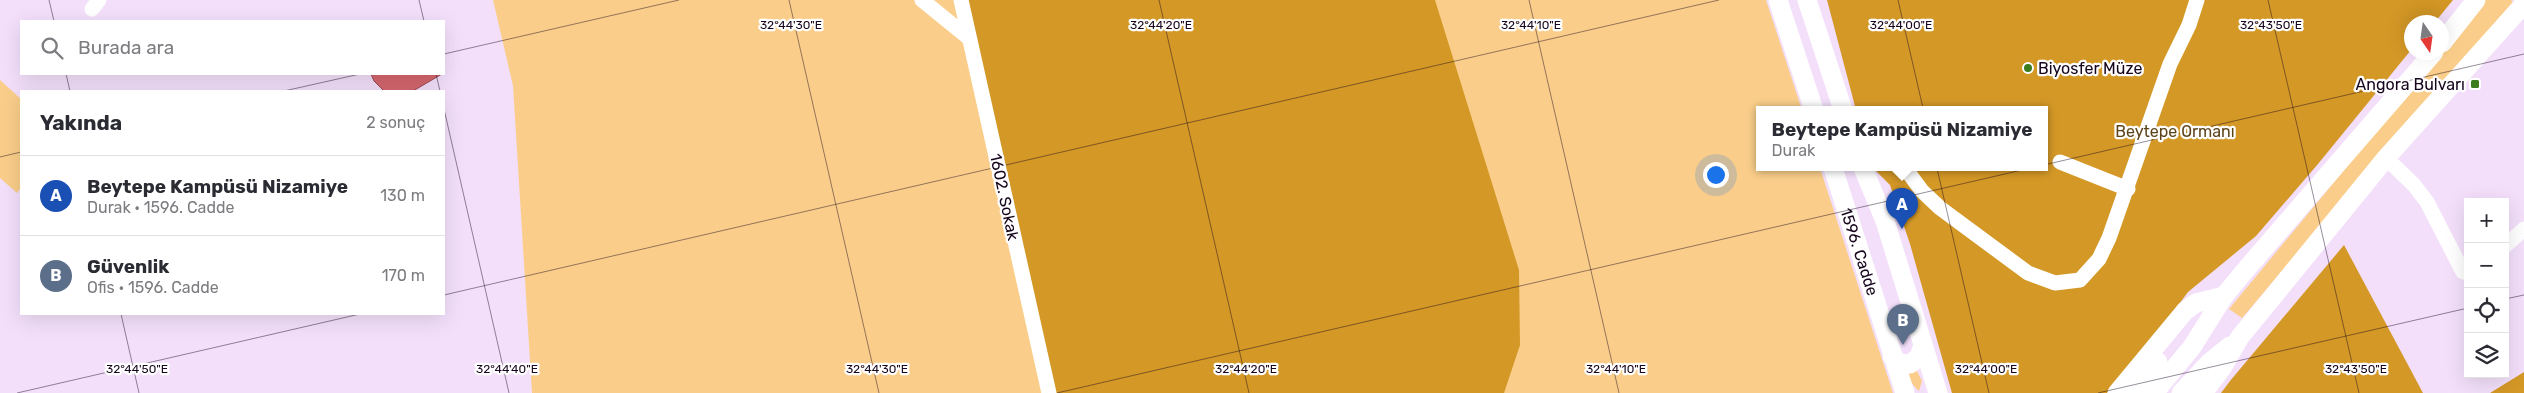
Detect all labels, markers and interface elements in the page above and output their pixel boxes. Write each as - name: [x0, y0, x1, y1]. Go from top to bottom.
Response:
- north arrow: [2404, 15, 2449, 60]
- text: 32°44'30"E: [760, 18, 822, 32]
- text: 32°44'20"E: [1130, 18, 1192, 32]
- text: 32°44'10"E: [1501, 18, 1561, 32]
- text: 32°44'00"E: [1870, 18, 1932, 32]
- text: 32°43'50"E: [2240, 18, 2302, 32]
- search box: [20, 20, 445, 75]
- icon: search: [38, 34, 66, 62]
- text: Burada ara: [78, 36, 174, 59]
- place label: Biyosfer Müze: [2038, 59, 2142, 78]
- marker: Biyosfer Müze: [2022, 62, 2034, 74]
- place label: Angora Bulvarı: [2356, 75, 2465, 94]
- marker: Angora Bulvarı: [2469, 78, 2481, 90]
- popup: [1756, 106, 2048, 171]
- text: Yakında: [40, 110, 122, 135]
- text: 2 sonuç: [366, 113, 425, 132]
- text: Beytepe Kampüsü Nizamiye: [1772, 118, 2032, 141]
- park label: Beytepe Ormanı: [2115, 122, 2235, 141]
- text: Durak: [1772, 141, 1815, 160]
- street label: 1602. Sokak: [986, 152, 1023, 243]
- your location: [1703, 162, 1729, 188]
- text: Beytepe Kampüsü Nizamiye: [87, 175, 348, 198]
- text: A: [50, 186, 62, 205]
- text: 130 m: [380, 186, 425, 205]
- pin: A: [1886, 188, 1918, 229]
- text: Durak · 1596. Cadde: [87, 198, 234, 217]
- map controls: [2464, 198, 2509, 378]
- button: +: [2464, 198, 2509, 243]
- street label: 1596. Cadde: [1836, 206, 1882, 298]
- button: −: [2464, 243, 2509, 288]
- text: Güvenlik: [87, 255, 169, 278]
- text: B: [50, 266, 62, 285]
- text: 170 m: [382, 266, 425, 285]
- text: Ofis · 1596. Cadde: [87, 278, 219, 297]
- button: locate: [2464, 288, 2509, 333]
- pin: B: [1887, 304, 1919, 345]
- button: layers: [2464, 333, 2509, 378]
- text: 32°44'50"E: [106, 362, 168, 376]
- text: 32°44'40"E: [476, 362, 538, 376]
- text: 32°44'30"E: [846, 362, 908, 376]
- text: 32°44'20"E: [1215, 362, 1277, 376]
- text: 32°44'10"E: [1586, 362, 1646, 376]
- text: 32°44'00"E: [1955, 362, 2017, 376]
- text: 32°43'50"E: [2325, 362, 2387, 376]

